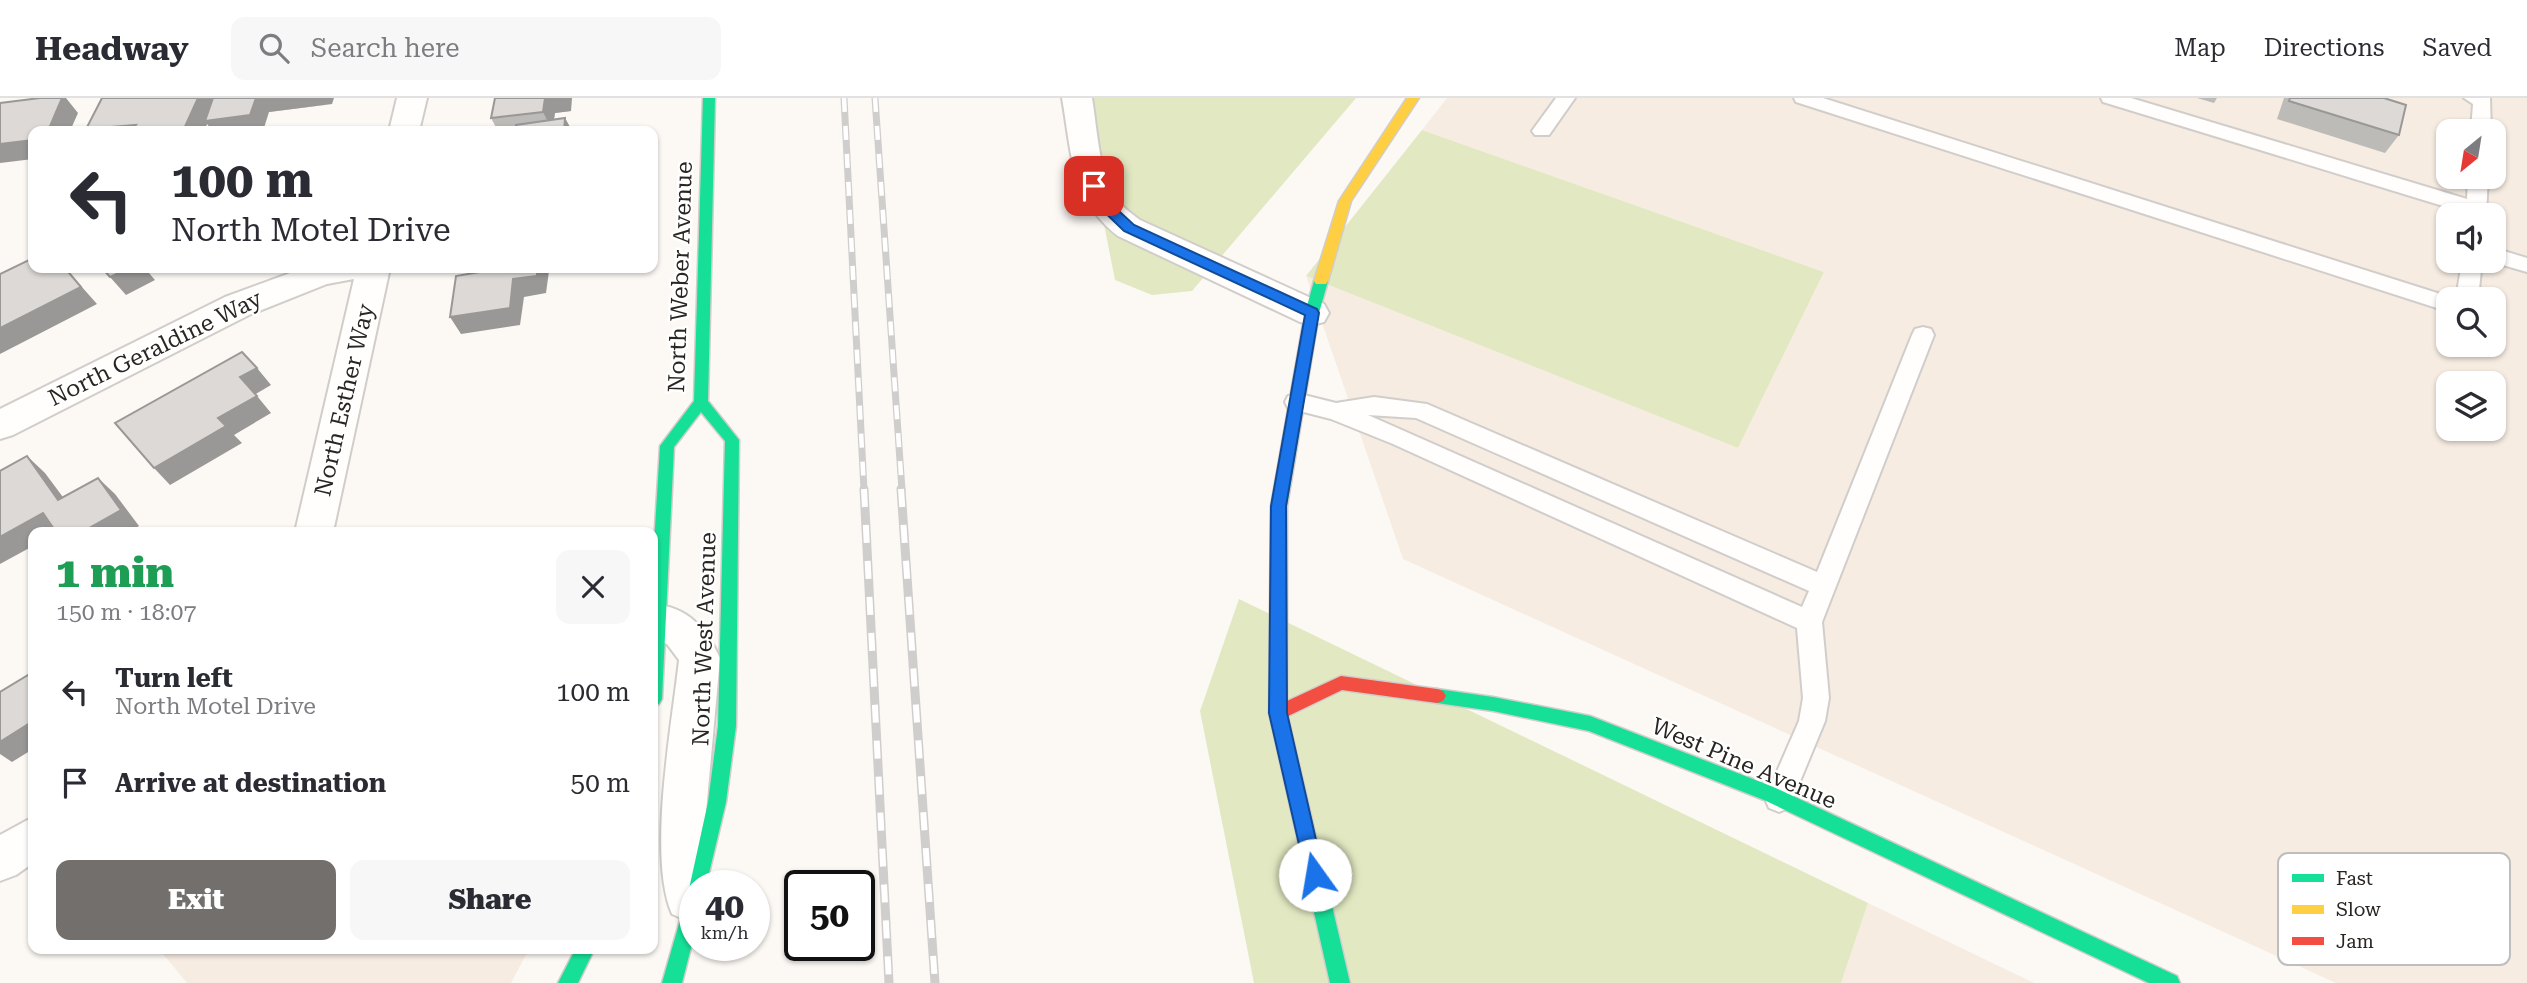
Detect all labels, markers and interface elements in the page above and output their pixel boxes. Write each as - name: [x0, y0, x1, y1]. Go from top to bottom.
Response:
- search box: [231, 17, 721, 80]
- text: Headway: [35, 29, 189, 68]
- icon: search: [255, 29, 293, 67]
- text: Search here: [311, 33, 460, 63]
- text: Map: [2174, 34, 2226, 62]
- text: Directions: [2264, 34, 2384, 62]
- text: Saved: [2422, 34, 2492, 62]
- north arrow: [2436, 119, 2506, 189]
- map controls: [2436, 119, 2506, 441]
- text: 100 m: [171, 152, 313, 209]
- icon: left: [56, 154, 147, 245]
- pin: [1064, 156, 1124, 216]
- street label: North Weber Avenue: [663, 161, 698, 393]
- icon: arrive: [1075, 167, 1113, 205]
- button: sound: [2436, 203, 2506, 273]
- text: North Motel Drive: [171, 211, 451, 249]
- street label: North Geraldine Way: [44, 285, 267, 412]
- button: search: [2436, 287, 2506, 357]
- street label: North Esther Way: [309, 301, 380, 499]
- button: layers: [2436, 371, 2506, 441]
- street label: North West Avenue: [687, 532, 722, 746]
- text: 1 min: [56, 548, 174, 597]
- button: close: [556, 550, 630, 624]
- text: 150 m · 18:07: [56, 599, 196, 626]
- text: Turn left: [115, 663, 233, 693]
- icon: left: [56, 673, 94, 711]
- text: 100 m: [556, 677, 630, 707]
- text: North Motel Drive: [115, 693, 316, 720]
- street label: West Pine Avenue: [1647, 712, 1840, 815]
- icon: arrive: [56, 764, 94, 802]
- text: Arrive at destination: [115, 768, 386, 798]
- text: 50 m: [571, 768, 630, 798]
- position arrow: [1278, 838, 1352, 912]
- legend: [2278, 853, 2510, 965]
- button: Exit: [56, 860, 336, 940]
- button: Share: [350, 860, 630, 940]
- text: Fast: [2336, 867, 2373, 890]
- speed limit sign: 50: [784, 870, 875, 961]
- text: 40: [705, 886, 744, 927]
- text: Slow: [2336, 898, 2381, 921]
- text: km/h: [700, 922, 749, 943]
- text: Jam: [2336, 930, 2374, 953]

